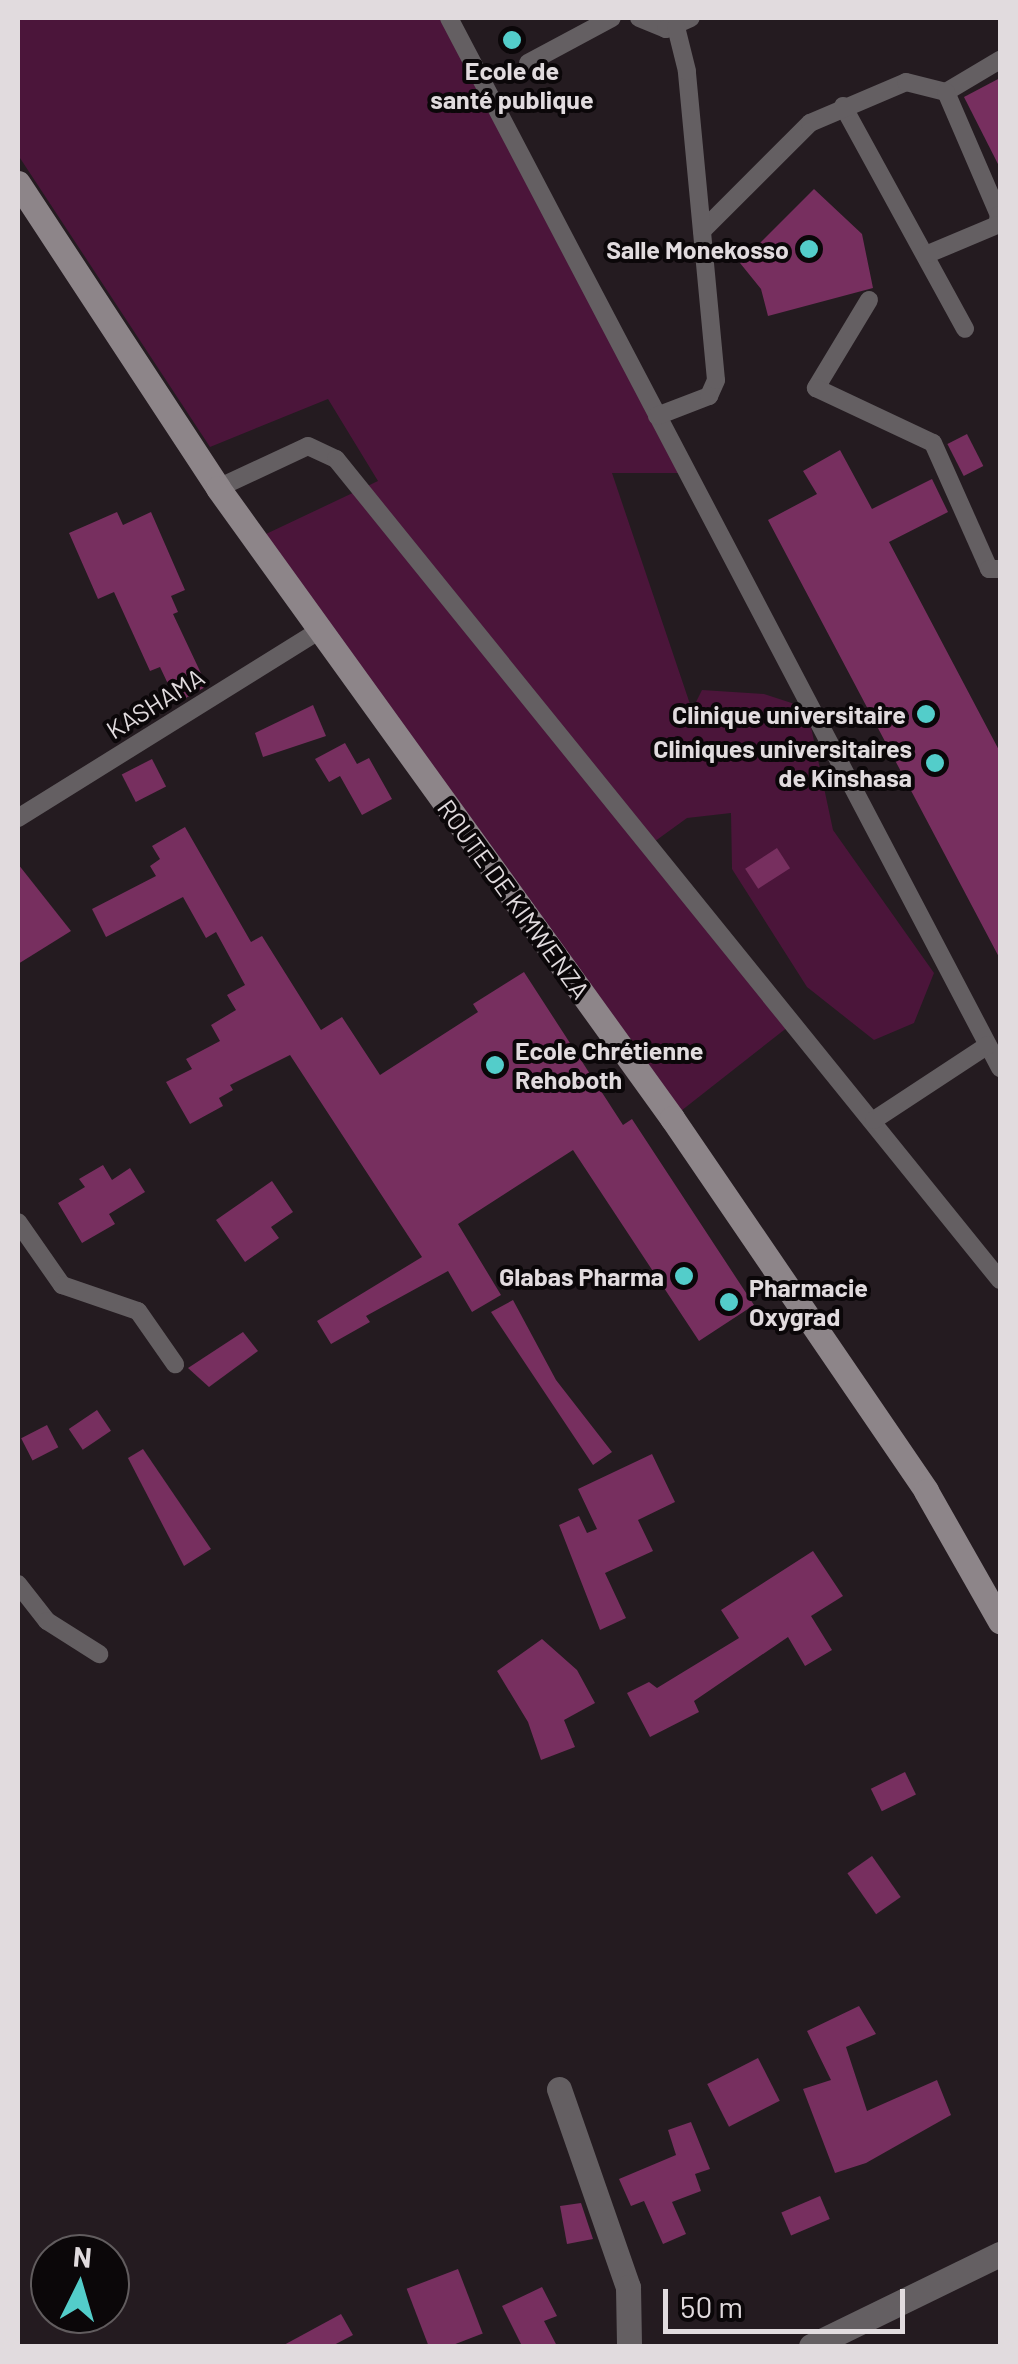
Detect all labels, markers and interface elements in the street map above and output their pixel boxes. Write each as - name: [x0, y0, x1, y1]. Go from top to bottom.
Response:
- marker: Ecole de santé publique: [501, 29, 523, 51]
- place label: Ecole de santé publique: [430, 56, 594, 115]
- place label: Salle Monekosso: [606, 234, 789, 264]
- marker: Salle Monekosso: [798, 238, 820, 260]
- street label: KASHAMA: [101, 661, 209, 745]
- place label: Clinique universitaire: [672, 699, 906, 729]
- marker: Clinique universitaire: [915, 703, 937, 725]
- place label: Cliniques universitaires de Kinshasa: [653, 734, 912, 793]
- marker: Cliniques universitaires de Kinshasa: [922, 750, 948, 776]
- street label: ROUTE DE KIMWENZA: [432, 793, 596, 1005]
- place label: Ecole Chrétienne Rehoboth: [515, 1036, 703, 1095]
- marker: Ecole Chrétienne Rehoboth: [484, 1054, 506, 1076]
- place label: Glabas Pharma: [499, 1261, 664, 1291]
- marker: Glabas Pharma: [673, 1265, 695, 1287]
- place label: Pharmacie Oxygrad: [749, 1273, 868, 1332]
- marker: Pharmacie Oxygrad: [718, 1291, 740, 1313]
- north arrow: [30, 2234, 130, 2334]
- text: N: [72, 2238, 93, 2274]
- scale bar: [668, 2269, 910, 2331]
- text: 50 m: [680, 2288, 743, 2324]

